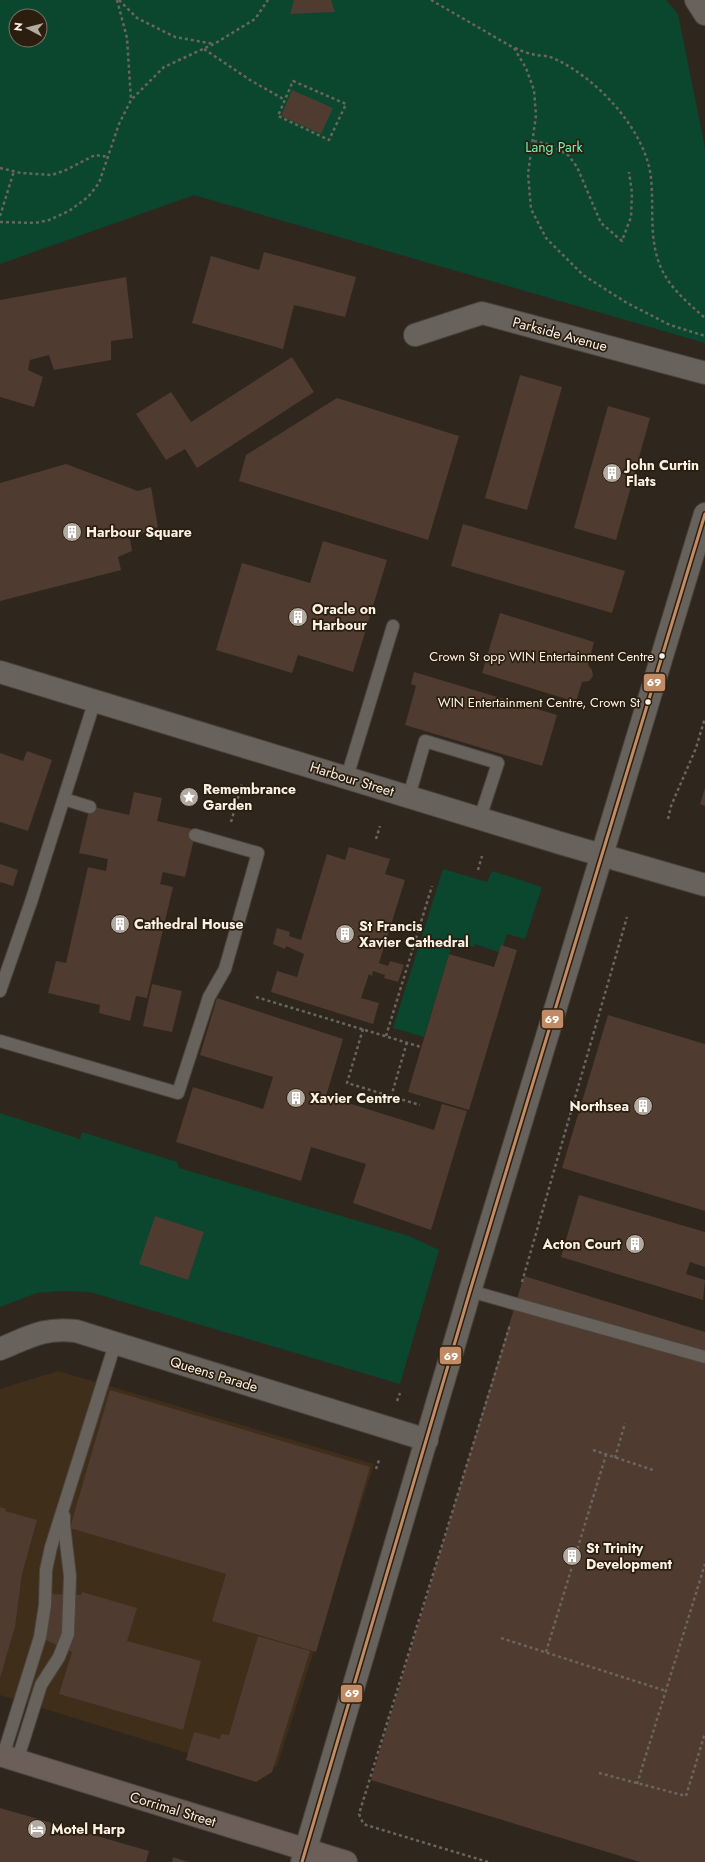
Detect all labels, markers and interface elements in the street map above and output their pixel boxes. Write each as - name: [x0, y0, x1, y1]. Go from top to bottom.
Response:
- north arrow: [8, 8, 48, 48]
- text: N: [10, 21, 27, 32]
- park label: Lang Park: [525, 137, 584, 157]
- street label: Parkside Avenue: [510, 312, 610, 356]
- place label: John Curtin Flats: [623, 455, 699, 491]
- building icon: John Curtin Flats: [601, 462, 623, 484]
- building icon: Harbour Square: [61, 521, 83, 543]
- place label: Harbour Square: [86, 522, 192, 542]
- place label: Oracle on Harbour: [312, 599, 376, 635]
- building icon: Oracle on Harbour: [287, 606, 309, 628]
- place label: Crown St opp WIN Entertainment Centre: [429, 647, 654, 666]
- marker: Crown St opp WIN Entertainment Centre: [657, 651, 667, 661]
- line badge: 69: [643, 673, 666, 692]
- text: 69: [647, 674, 661, 690]
- place label: WIN Entertainment Centre, Crown St: [438, 693, 641, 712]
- marker: WIN Entertainment Centre, Crown St: [643, 697, 653, 707]
- street label: Harbour Street: [308, 757, 397, 801]
- place label: Remembrance Garden: [203, 779, 296, 815]
- place icon: Remembrance Garden: [178, 786, 200, 808]
- building icon: Cathedral House: [109, 913, 131, 935]
- place label: Cathedral House: [134, 914, 243, 934]
- place label: St Francis Xavier Cathedral: [359, 916, 469, 952]
- building icon: St Francis Xavier Cathedral: [334, 923, 356, 945]
- line badge: 69: [541, 1009, 564, 1029]
- text: 69: [545, 1011, 559, 1027]
- building icon: Xavier Centre: [285, 1087, 307, 1109]
- place label: Xavier Centre: [310, 1088, 400, 1108]
- building icon: Northsea: [632, 1095, 654, 1117]
- place label: Northsea: [570, 1096, 629, 1116]
- building icon: Acton Court: [624, 1233, 646, 1255]
- place label: Acton Court: [542, 1234, 622, 1254]
- line badge: 69: [439, 1346, 462, 1365]
- text: 69: [444, 1348, 458, 1364]
- street label: Queens Parade: [168, 1351, 260, 1397]
- place label: St Trinity Development: [586, 1538, 672, 1574]
- building icon: St Trinity Development: [561, 1545, 583, 1567]
- line badge: 69: [340, 1684, 363, 1703]
- text: 69: [345, 1685, 359, 1701]
- street label: Corrimal Street: [128, 1786, 219, 1832]
- hotel icon: Motel Harp: [26, 1818, 48, 1840]
- place label: Motel Harp: [51, 1819, 125, 1839]

